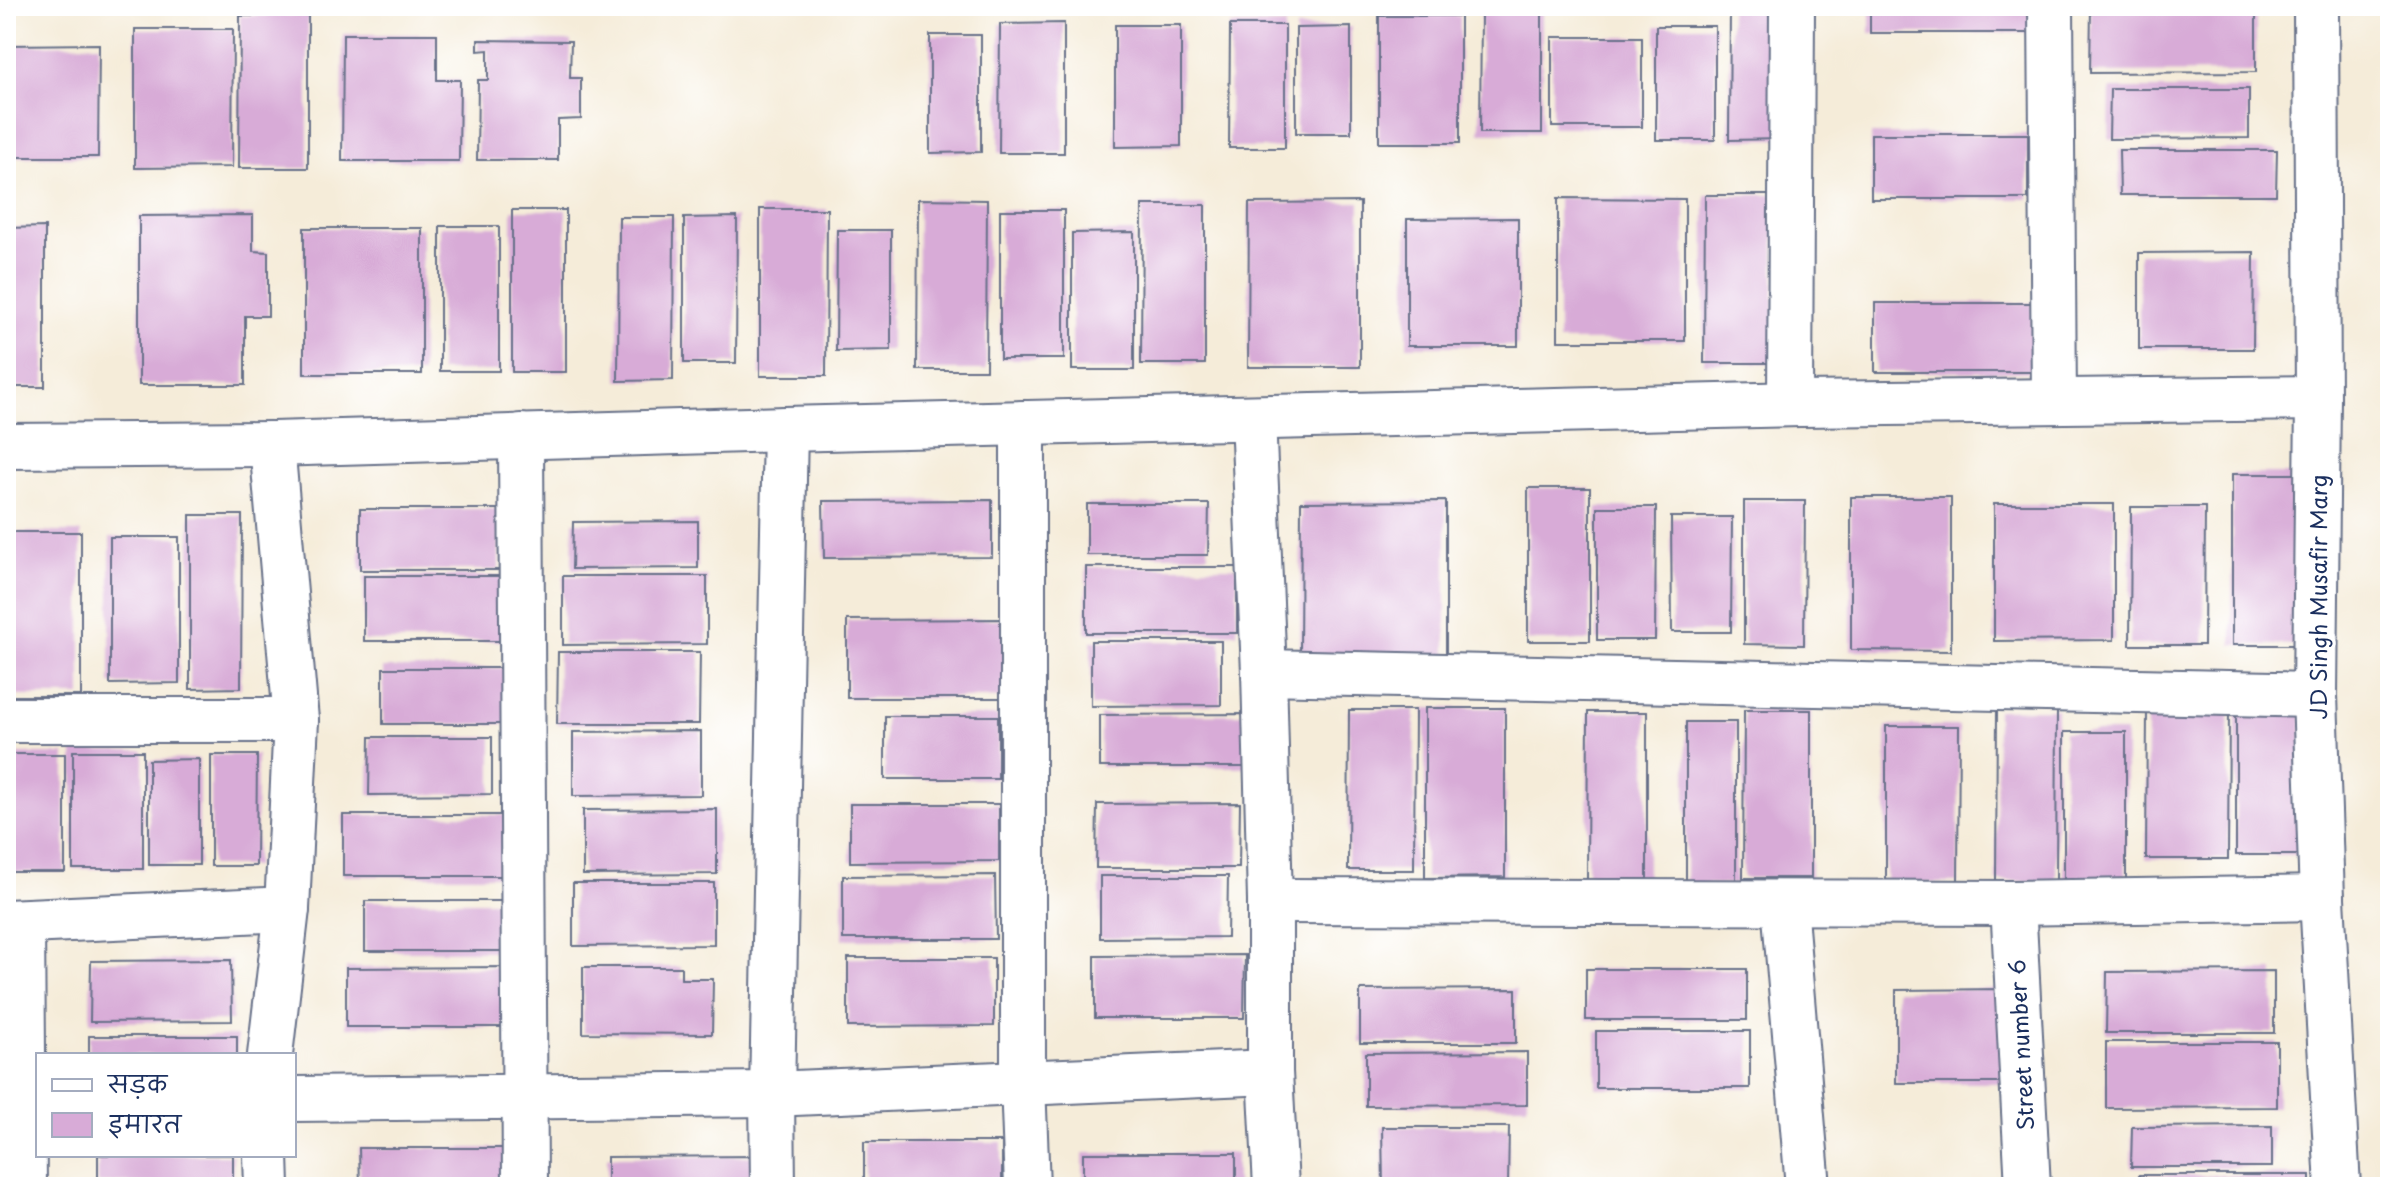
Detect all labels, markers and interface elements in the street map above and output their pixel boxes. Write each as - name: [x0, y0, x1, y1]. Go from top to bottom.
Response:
- street label: JD Singh Musafir Marg: [2301, 475, 2334, 719]
- street label: Street number 6: [1999, 959, 2041, 1131]
- legend: [36, 1053, 296, 1157]
- text: सड़क: [106, 1065, 169, 1101]
- text: इमारत: [108, 1105, 183, 1141]

